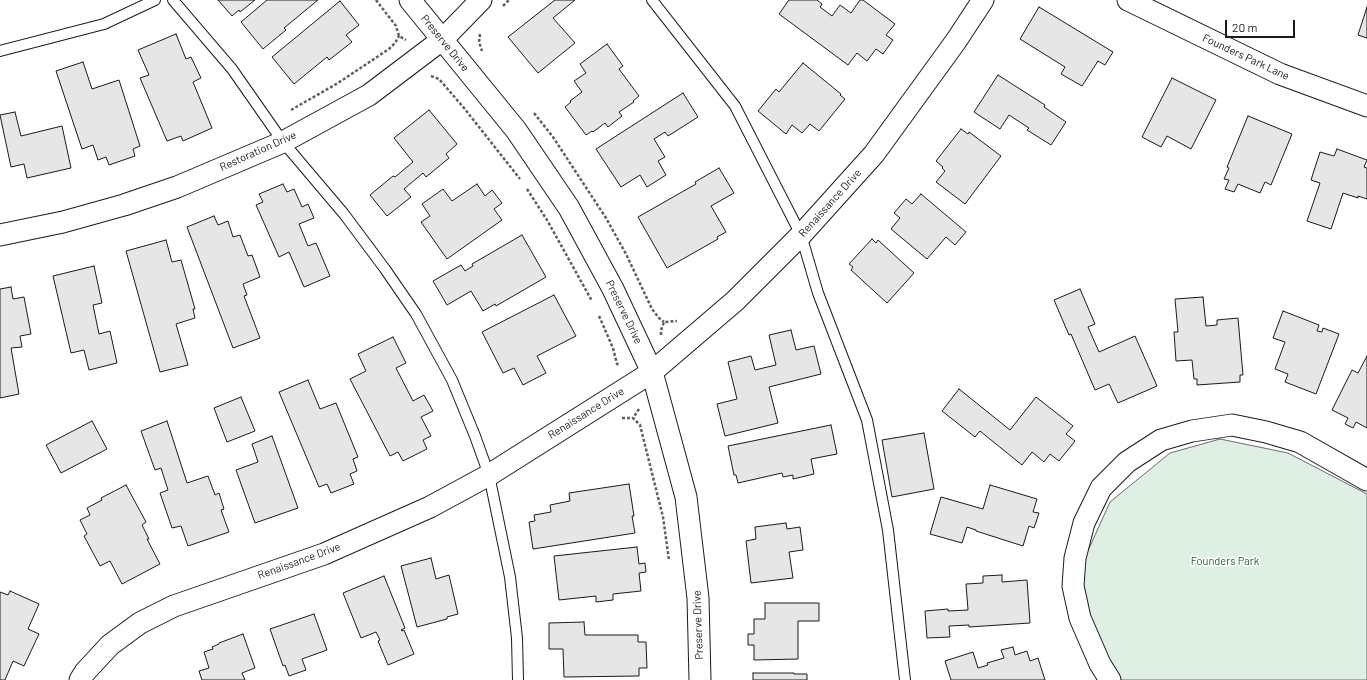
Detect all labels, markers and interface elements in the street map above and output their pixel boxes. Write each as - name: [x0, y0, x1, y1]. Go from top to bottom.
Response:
- street label: Preserve Drive: [418, 12, 472, 74]
- scale bar: [1227, 12, 1297, 38]
- text: 20 m: [1232, 20, 1258, 34]
- street label: Founders Park Lane: [1200, 31, 1292, 83]
- street label: Restoration Drive: [218, 128, 298, 174]
- street label: Renaissance Drive: [796, 166, 864, 240]
- street label: Preserve Drive: [603, 278, 645, 346]
- street label: Renaissance Drive: [546, 384, 626, 442]
- street label: Renaissance Drive: [256, 540, 342, 582]
- park label: Founders Park: [1191, 554, 1259, 568]
- street label: Preserve Drive: [690, 590, 706, 660]

